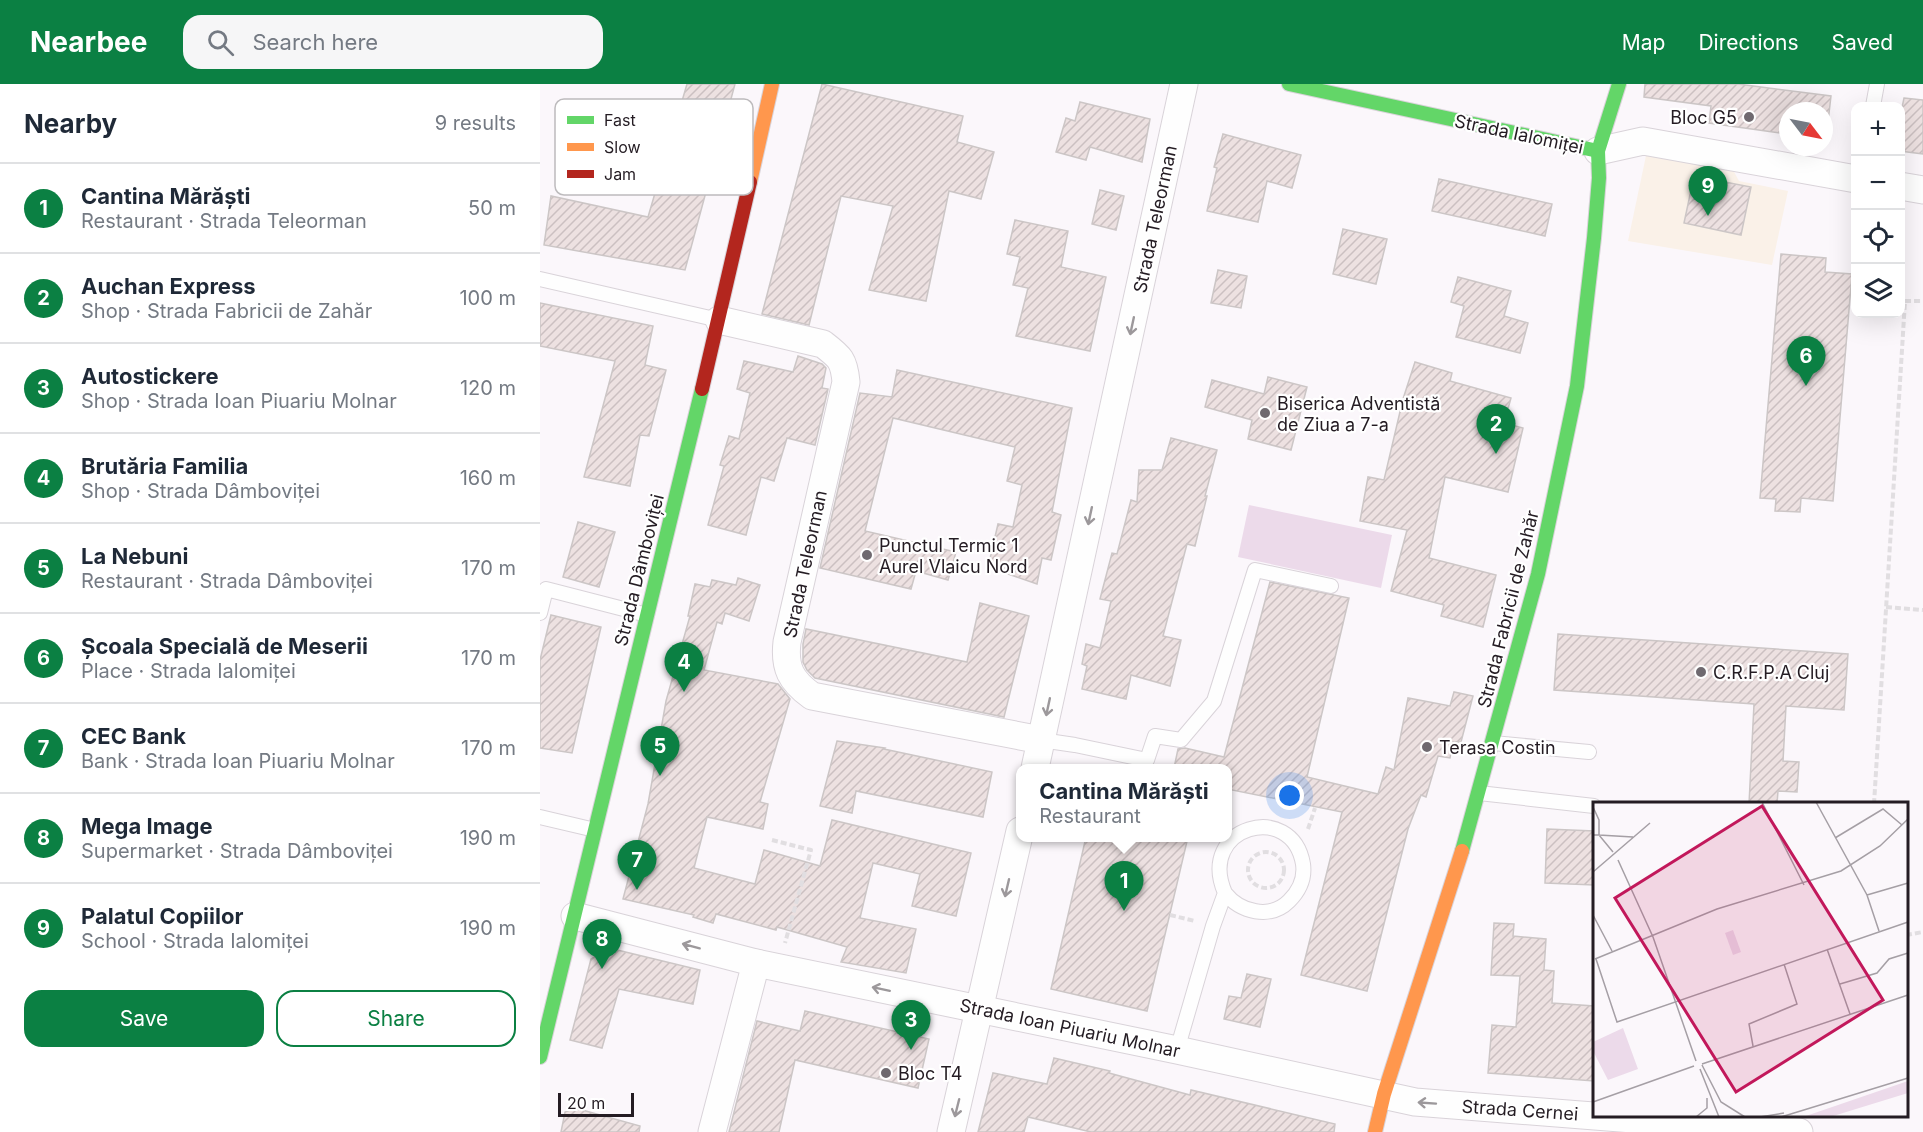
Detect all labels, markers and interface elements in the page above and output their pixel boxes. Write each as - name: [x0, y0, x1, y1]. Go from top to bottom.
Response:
- search box: [183, 15, 603, 69]
- text: Nearbee: [30, 25, 147, 59]
- icon: search: [204, 26, 237, 59]
- text: Search here: [252, 29, 378, 55]
- text: Map: [1622, 30, 1665, 55]
- text: Directions: [1698, 30, 1799, 55]
- text: Saved: [1832, 30, 1893, 55]
- legend: [555, 99, 753, 195]
- north arrow: [1779, 102, 1833, 156]
- map controls: [1851, 102, 1905, 318]
- button: +: [1851, 102, 1905, 156]
- place label: Bloc G5: [1670, 107, 1737, 128]
- text: Nearby: [24, 108, 117, 139]
- text: Fast: [604, 110, 636, 130]
- street label: Strada Ialomiței: [1452, 110, 1585, 159]
- marker: Bloc G5: [1742, 110, 1756, 124]
- text: 9 results: [435, 111, 516, 135]
- text: Slow: [604, 137, 641, 157]
- street label: Strada Teleorman: [1129, 143, 1181, 295]
- button: −: [1851, 156, 1905, 210]
- text: Jam: [604, 164, 636, 184]
- pin: 9: [1688, 166, 1728, 216]
- text: Cantina Mărăști: [81, 183, 250, 209]
- text: 1: [39, 196, 48, 220]
- text: 50 m: [468, 196, 516, 220]
- text: Restaurant · Strada Teleorman: [81, 209, 367, 233]
- button: locate: [1851, 210, 1905, 264]
- button: layers: [1851, 264, 1905, 318]
- text: Auchan Express: [81, 273, 256, 299]
- text: 2: [37, 286, 50, 310]
- text: 100 m: [459, 286, 516, 310]
- text: Shop · Strada Fabricii de Zahăr: [81, 299, 372, 323]
- one-way arrow: [1125, 316, 1137, 335]
- pin: 6: [1786, 336, 1826, 386]
- text: Autostickere: [81, 363, 219, 389]
- text: 3: [37, 376, 50, 400]
- text: 120 m: [460, 376, 516, 400]
- text: Shop · Strada Ioan Piuariu Molnar: [81, 389, 397, 413]
- place label: Biserica Adventistă de Ziua a 7-a: [1277, 393, 1440, 435]
- pin: 2: [1476, 404, 1516, 454]
- marker: Biserica Adventistă de Ziua a 7-a: [1258, 406, 1272, 420]
- text: Brutăria Familia: [81, 453, 248, 479]
- text: 4: [37, 466, 50, 490]
- text: 160 m: [460, 466, 516, 490]
- text: Shop · Strada Dâmboviței: [81, 479, 320, 503]
- street label: Strada Teleorman: [779, 488, 831, 640]
- street label: Strada Dâmboviței: [610, 492, 669, 648]
- one-way arrow: [1084, 506, 1095, 526]
- street label: Strada Fabricii de Zahăr: [1473, 508, 1543, 710]
- place label: Punctul Termic 1 Aurel Vlaicu Nord: [879, 535, 1028, 577]
- text: La Nebuni: [81, 543, 189, 569]
- marker: Punctul Termic 1 Aurel Vlaicu Nord: [860, 548, 874, 562]
- text: 5: [37, 556, 50, 580]
- text: 170 m: [461, 556, 516, 580]
- text: Restaurant · Strada Dâmboviței: [81, 569, 373, 593]
- text: Școala Specială de Meserii: [81, 633, 368, 659]
- pin: 4: [664, 642, 704, 692]
- text: 6: [37, 646, 50, 670]
- text: 170 m: [461, 646, 516, 670]
- text: Place · Strada Ialomiței: [81, 659, 296, 683]
- place label: C.R.F.P.A Cluj: [1713, 662, 1829, 683]
- marker: C.R.F.P.A Cluj: [1694, 665, 1708, 679]
- one-way arrow: [1042, 697, 1054, 716]
- text: CEC Bank: [81, 723, 186, 749]
- pin: 5: [640, 726, 680, 776]
- text: 7: [38, 736, 49, 760]
- text: 170 m: [461, 736, 516, 760]
- place label: Terasa Costin: [1439, 737, 1556, 758]
- marker: Terasa Costin: [1420, 740, 1434, 754]
- text: Bank · Strada Ioan Piuariu Molnar: [81, 749, 395, 773]
- popup: [1016, 764, 1232, 842]
- text: Cantina Mărăști: [1039, 778, 1209, 804]
- your location: [1275, 781, 1304, 810]
- inset map: [1593, 802, 1908, 1117]
- text: Restaurant: [1039, 804, 1141, 828]
- text: Mega Image: [81, 813, 213, 839]
- text: 8: [37, 826, 50, 850]
- text: 190 m: [460, 826, 516, 850]
- text: Supermarket · Strada Dâmboviței: [81, 839, 393, 863]
- pin: 7: [618, 840, 656, 890]
- pin: 1: [1104, 862, 1144, 911]
- one-way arrow: [1001, 878, 1013, 897]
- text: Palatul Copiilor: [81, 903, 243, 929]
- text: 9: [37, 916, 50, 940]
- text: 190 m: [460, 916, 516, 940]
- pin: 8: [582, 920, 622, 969]
- text: School · Strada Ialomiței: [81, 929, 309, 953]
- one-way arrow: [682, 940, 701, 952]
- one-way arrow: [872, 983, 892, 994]
- button: Save: [24, 990, 264, 1047]
- button: Share: [276, 990, 516, 1047]
- street label: Strada Ioan Piuariu Molnar: [958, 994, 1182, 1062]
- pin: 3: [892, 1000, 931, 1050]
- place label: Bloc T4: [898, 1063, 962, 1084]
- marker: Bloc T4: [879, 1066, 893, 1080]
- scale bar: [558, 1090, 634, 1118]
- text: 20 m: [567, 1093, 605, 1113]
- street label: Strada Cernei: [1461, 1095, 1579, 1125]
- one-way arrow: [951, 1098, 963, 1117]
- one-way arrow: [1418, 1098, 1438, 1109]

